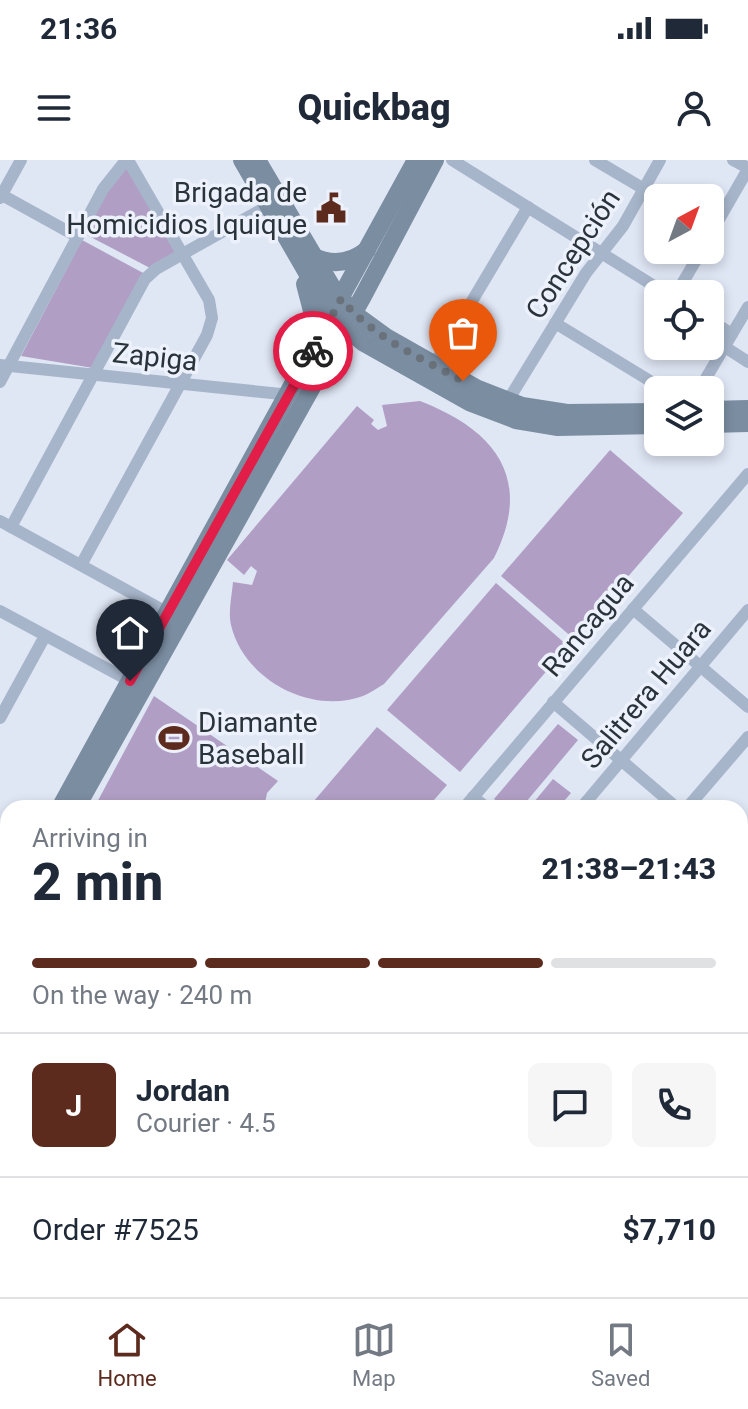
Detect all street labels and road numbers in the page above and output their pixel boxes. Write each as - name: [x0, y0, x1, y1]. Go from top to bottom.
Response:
- street label: Concepción: [519, 183, 627, 325]
- street label: Zapiga: [111, 336, 199, 378]
- street label: Rancagua: [535, 567, 641, 683]
- street label: Salitrera Huara: [574, 613, 718, 775]

